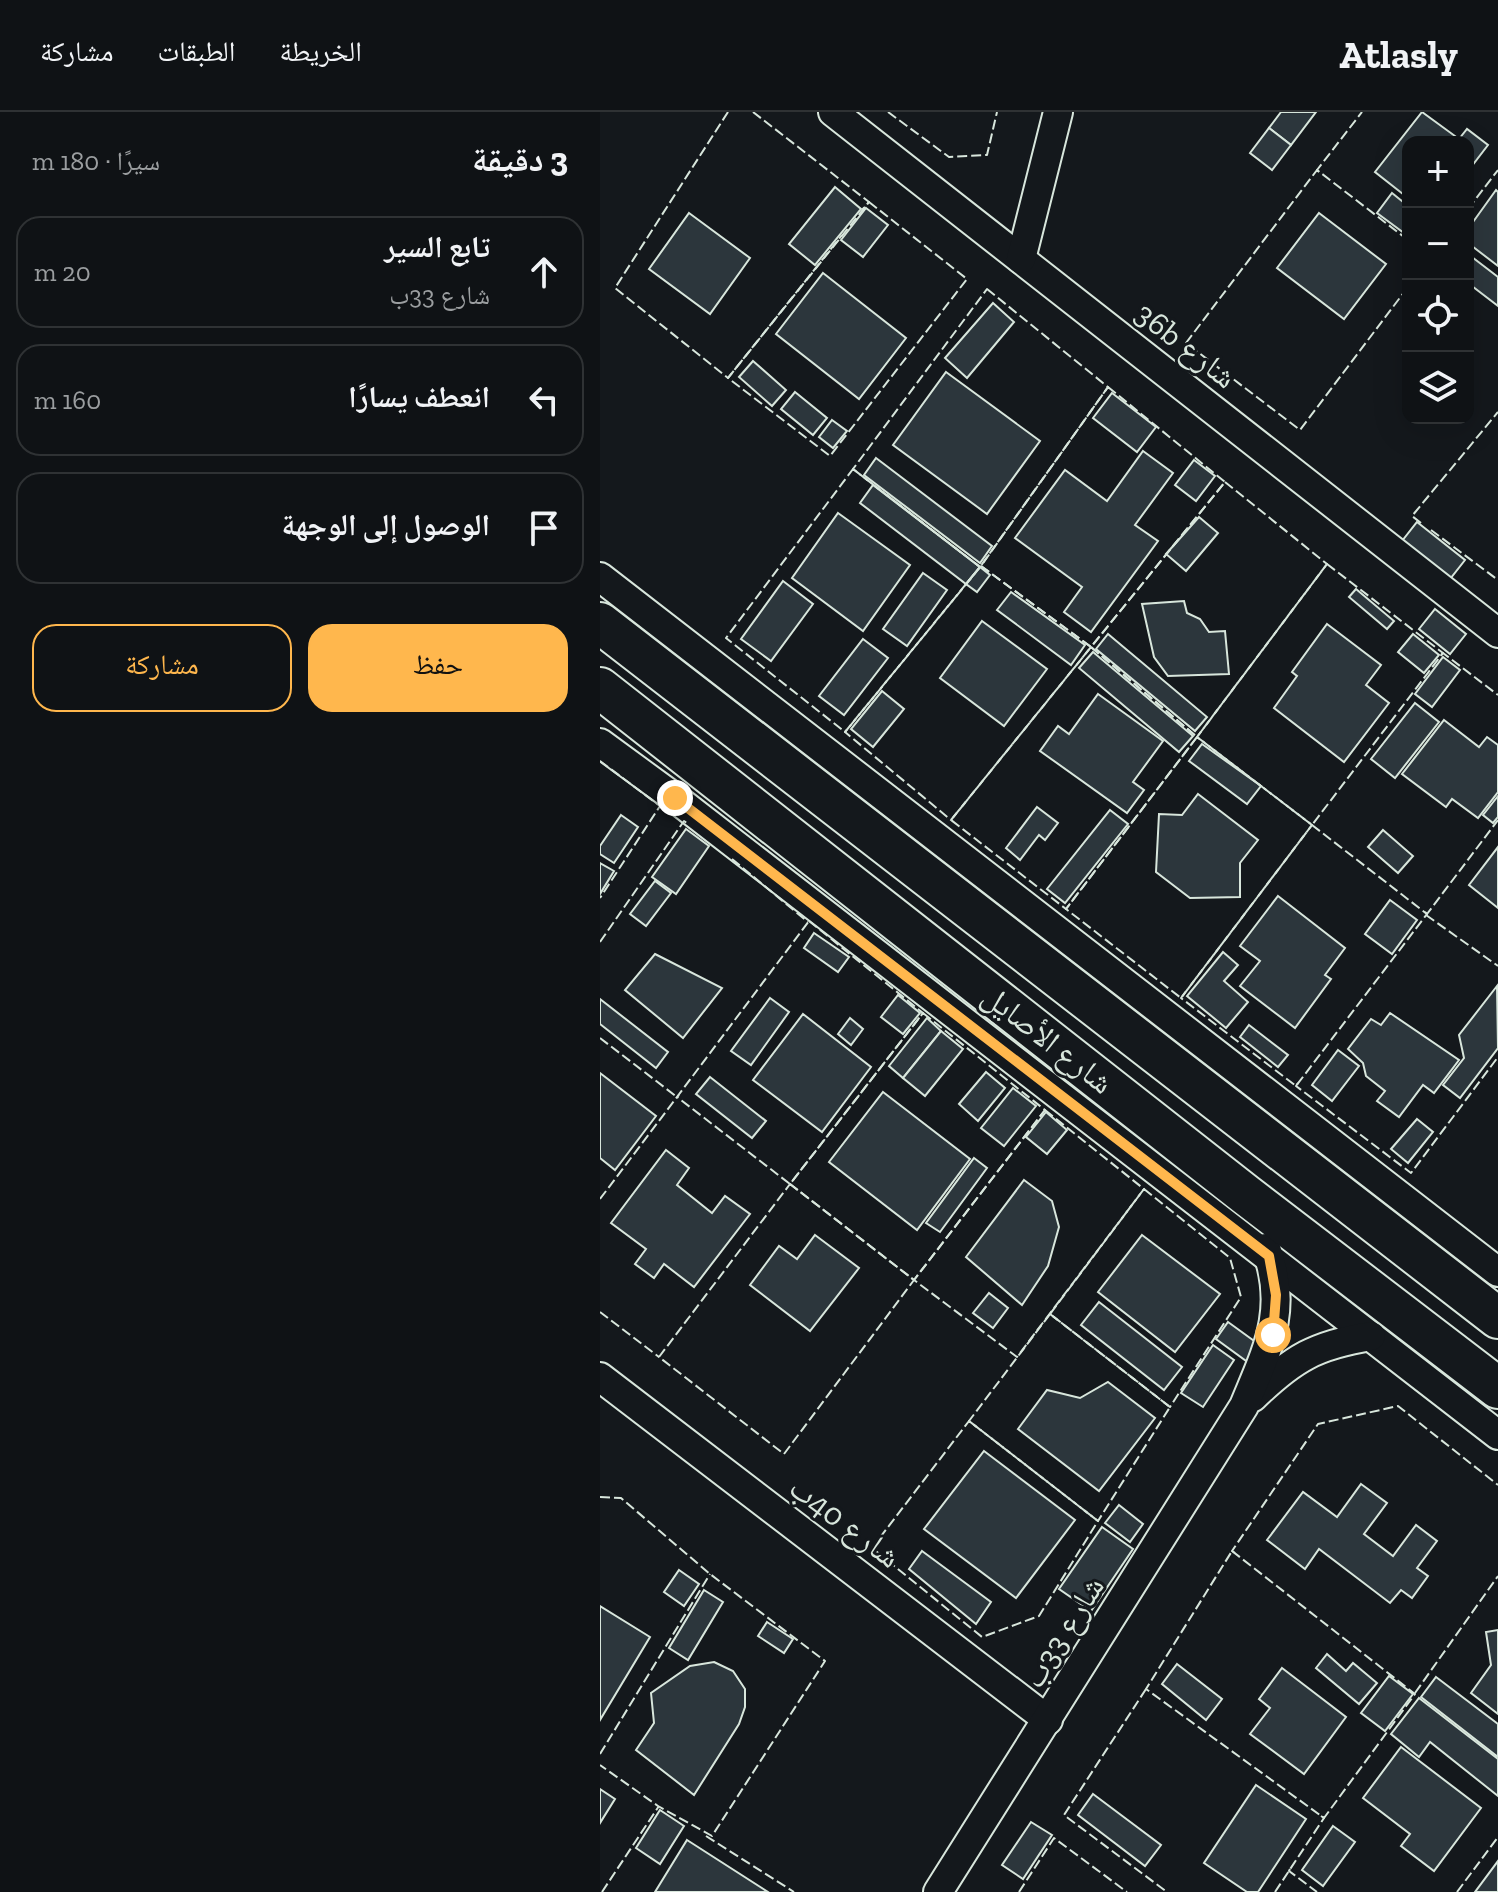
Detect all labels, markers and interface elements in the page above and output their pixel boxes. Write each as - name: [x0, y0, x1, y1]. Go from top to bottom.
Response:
- text: Atlasly: [1339, 32, 1458, 78]
- text: مشاركة: [40, 35, 114, 68]
- text: الطبقات: [158, 35, 235, 68]
- text: الخريطة: [279, 35, 362, 68]
- map controls: [1402, 136, 1474, 424]
- button: +: [1402, 136, 1474, 208]
- text: 3 دقيقة: [472, 139, 568, 180]
- text: سيرًا · 180 m: [32, 145, 160, 177]
- button: −: [1402, 208, 1474, 280]
- text: تابع السير: [384, 229, 490, 265]
- icon: ahead: [522, 250, 566, 294]
- text: 20 m: [34, 256, 91, 288]
- text: شارع 33ب: [389, 279, 490, 311]
- button: locate: [1402, 280, 1474, 352]
- street label: 36b شارع: [1127, 294, 1244, 397]
- button: layers: [1402, 352, 1474, 424]
- icon: left: [522, 378, 566, 422]
- text: انعطف يسارًا: [348, 379, 490, 415]
- text: 160 m: [34, 384, 101, 416]
- icon: arrive: [522, 506, 566, 550]
- text: الوصول إلى الوجهة: [282, 507, 490, 543]
- button: مشاركة: [32, 624, 292, 712]
- button: حفظ: [308, 624, 568, 712]
- route end: [657, 780, 693, 816]
- street label: شارع الأصايل: [974, 976, 1121, 1103]
- route start: [1255, 1317, 1291, 1353]
- street label: شارع 40ب: [782, 1468, 908, 1577]
- street label: شارع 33ب: [1014, 1569, 1113, 1695]

